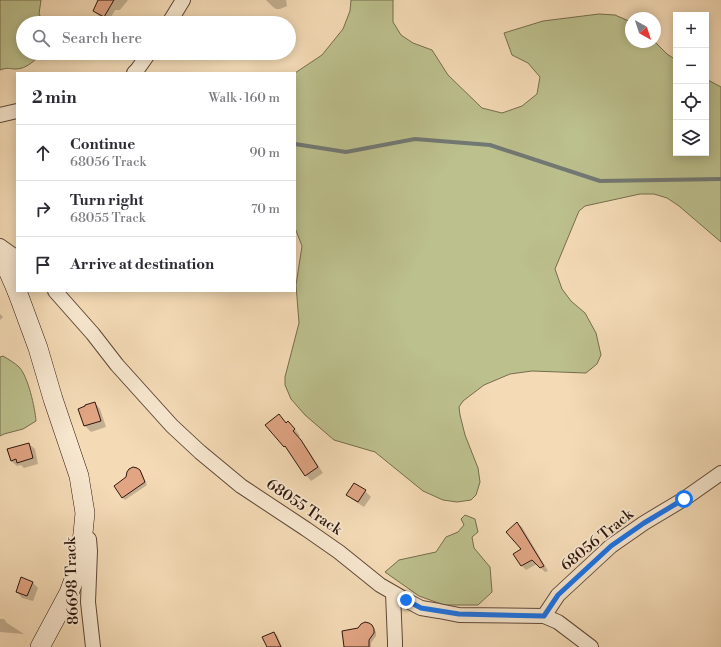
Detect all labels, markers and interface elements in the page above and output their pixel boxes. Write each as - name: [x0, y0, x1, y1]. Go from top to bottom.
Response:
- north arrow: [625, 12, 661, 48]
- map controls: [673, 12, 709, 156]
- button: +: [673, 12, 709, 48]
- search box: [16, 16, 296, 60]
- icon: search: [30, 27, 52, 49]
- text: Search here: [62, 29, 142, 48]
- button: −: [673, 48, 709, 84]
- button: locate: [673, 84, 709, 120]
- text: 2 min: [32, 87, 77, 109]
- text: Walk · 160 m: [209, 90, 280, 106]
- button: layers: [673, 120, 709, 156]
- text: Continue: [70, 135, 135, 154]
- icon: ahead: [32, 142, 54, 164]
- text: 90 m: [249, 145, 280, 161]
- text: 68056 Track: [70, 154, 146, 170]
- text: Turn right: [70, 191, 144, 210]
- icon: right: [32, 198, 54, 220]
- text: 70 m: [251, 201, 280, 217]
- text: 68055 Track: [70, 210, 146, 226]
- icon: arrive: [32, 254, 54, 276]
- text: Arrive at destination: [70, 255, 214, 274]
- street label: 68055 Track: [263, 475, 346, 540]
- route start: [675, 490, 693, 508]
- street label: 68056 Track: [557, 504, 638, 575]
- street label: 86698 Track: [61, 535, 83, 625]
- route end: [397, 591, 415, 609]

